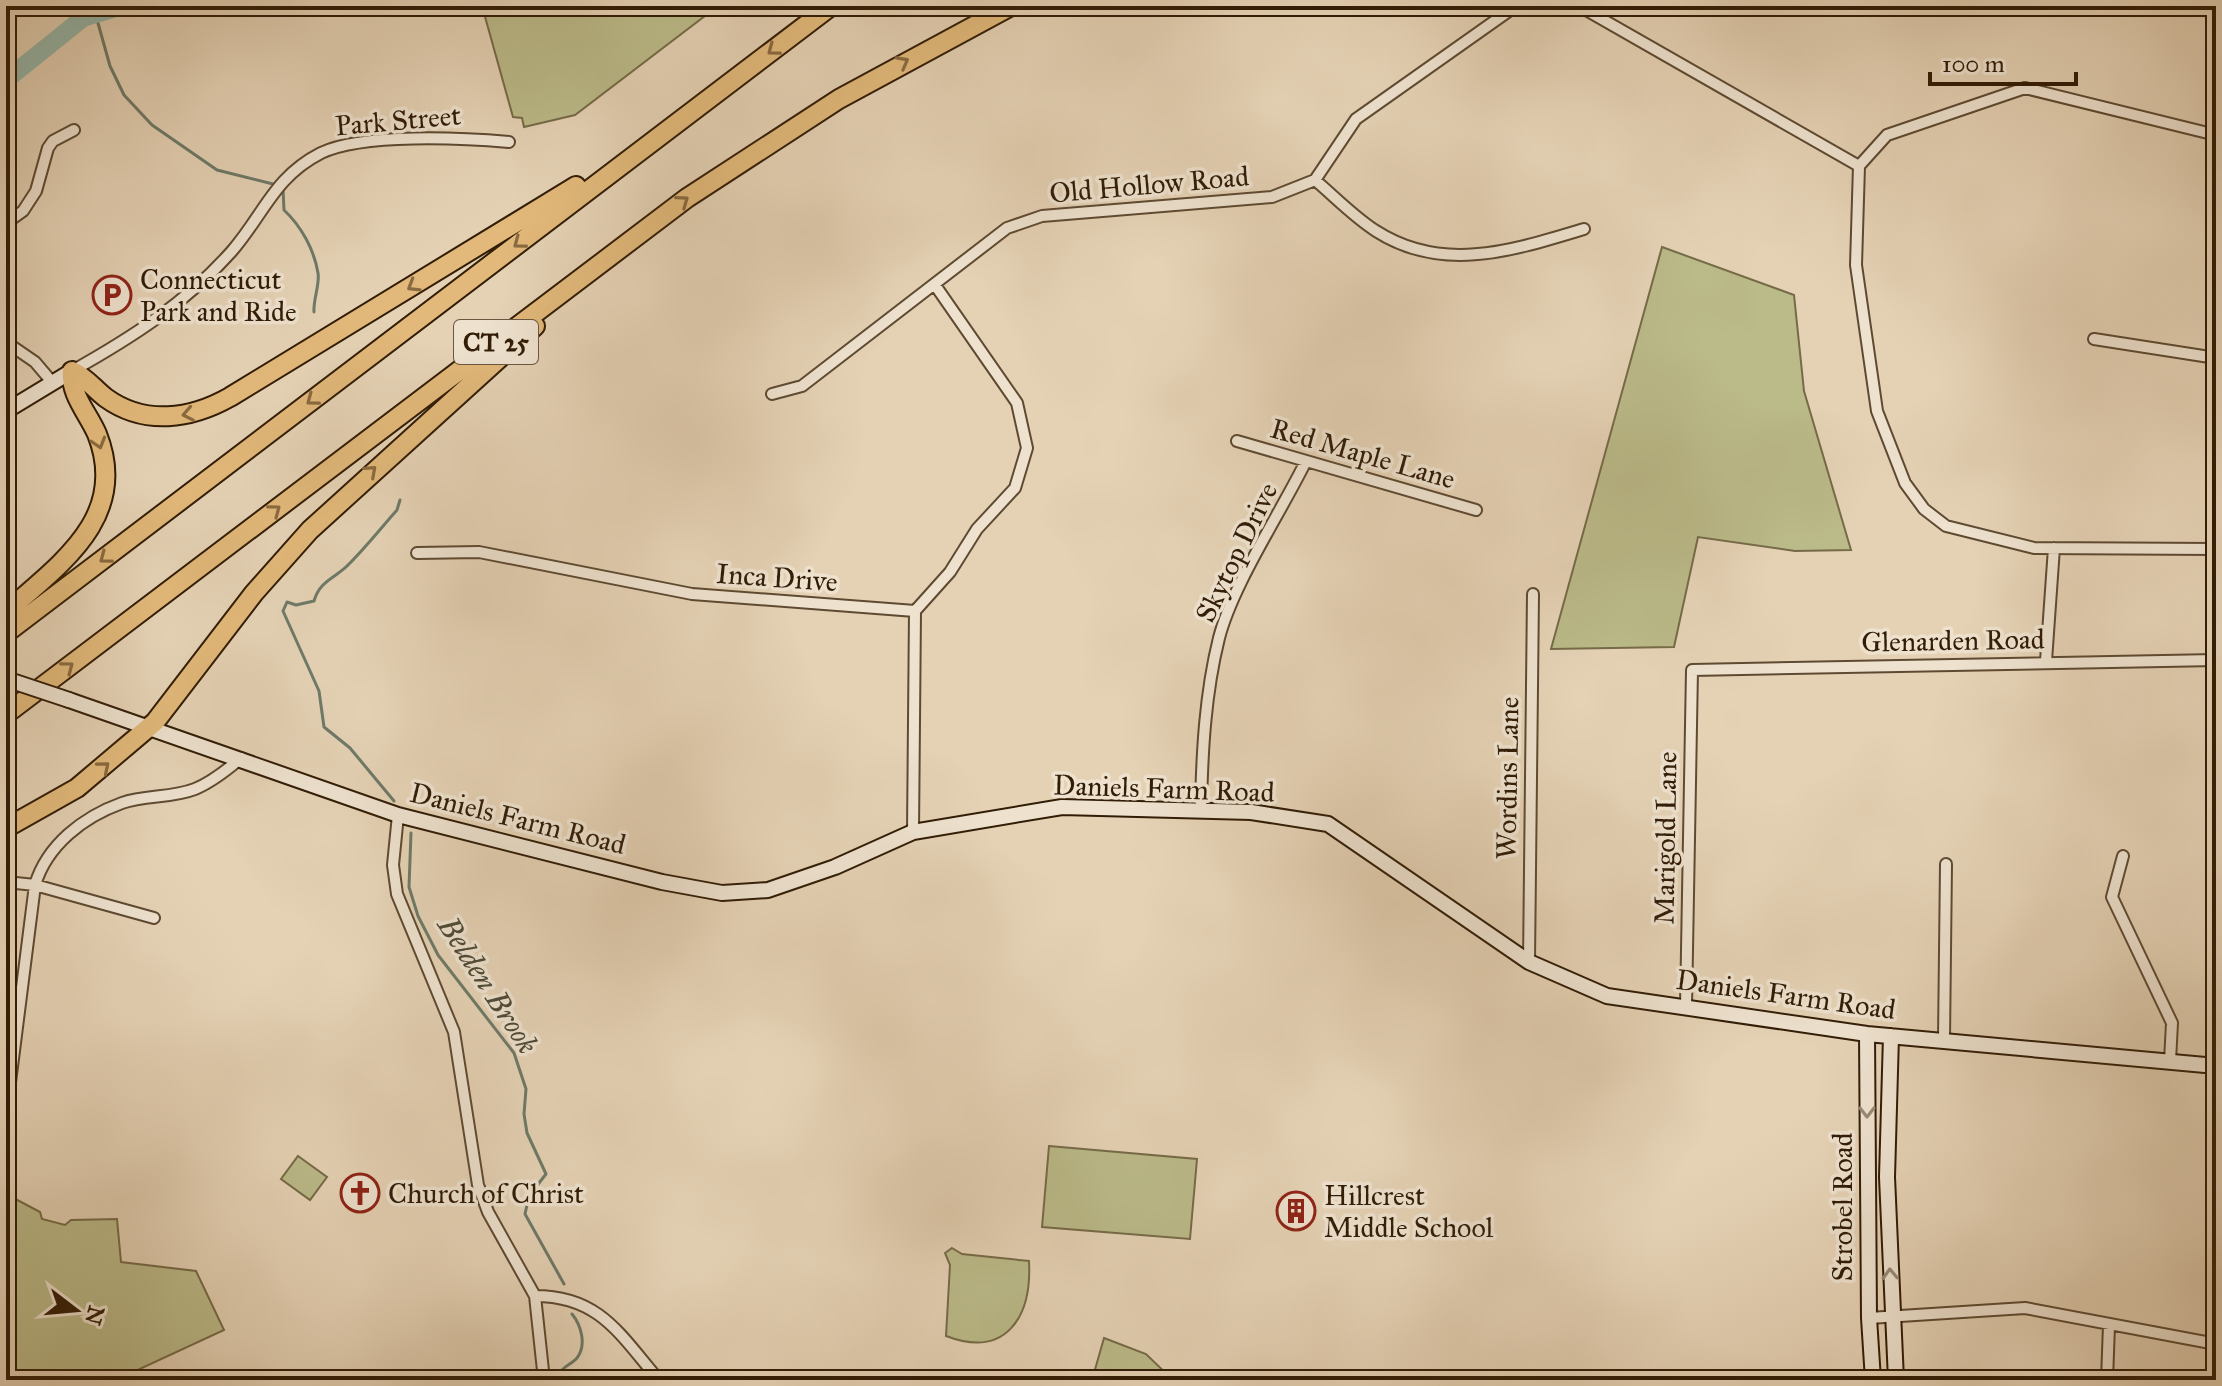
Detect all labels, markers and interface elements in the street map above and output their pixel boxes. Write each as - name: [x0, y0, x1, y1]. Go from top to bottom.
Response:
- scale bar: [1930, 36, 2076, 86]
- one-way arrow: [767, 40, 782, 54]
- text: 100 m: [1942, 49, 2005, 79]
- one-way arrow: [894, 56, 909, 72]
- street label: Park Street: [334, 98, 463, 143]
- street label: Old Hollow Road: [1048, 158, 1250, 211]
- one-way arrow: [675, 196, 689, 211]
- one-way arrow: [513, 233, 528, 247]
- place label: Connecticut Park and Ride: [140, 262, 297, 329]
- parking icon: Connecticut Park and Ride: [91, 274, 133, 316]
- one-way arrow: [407, 276, 422, 292]
- road number: CT 25: [454, 320, 538, 364]
- one-way arrow: [306, 391, 321, 405]
- one-way arrow: [181, 405, 195, 422]
- street label: Red Maple Lane: [1267, 410, 1459, 497]
- one-way arrow: [90, 436, 106, 449]
- one-way arrow: [361, 467, 376, 481]
- street label: Skytop Drive: [1188, 477, 1285, 628]
- one-way arrow: [266, 505, 281, 519]
- one-way arrow: [99, 548, 114, 562]
- street label: Inca Drive: [715, 556, 839, 599]
- street label: Glenarden Road: [1861, 621, 2045, 660]
- one-way arrow: [59, 662, 74, 677]
- street label: Wordins Lane: [1489, 696, 1526, 860]
- street label: Marigold Lane: [1646, 751, 1685, 925]
- one-way arrow: [94, 762, 109, 777]
- street label: Daniels Farm Road: [1053, 767, 1275, 810]
- street label: Daniels Farm Road: [406, 775, 629, 862]
- water label: Belden Brook: [429, 908, 546, 1061]
- street label: Daniels Farm Road: [1674, 962, 1898, 1027]
- one-way arrow: [1858, 1106, 1876, 1119]
- street label: Strobel Road: [1825, 1132, 1860, 1282]
- church icon: Church of Christ: [339, 1172, 381, 1214]
- place label: Church of Christ: [388, 1176, 584, 1211]
- place label: Hillcrest Middle School: [1324, 1178, 1494, 1245]
- building icon: Hillcrest Middle School: [1275, 1190, 1317, 1232]
- one-way arrow: [1882, 1267, 1899, 1280]
- north arrow: [36, 1270, 116, 1350]
- text: N: [79, 1303, 110, 1328]

